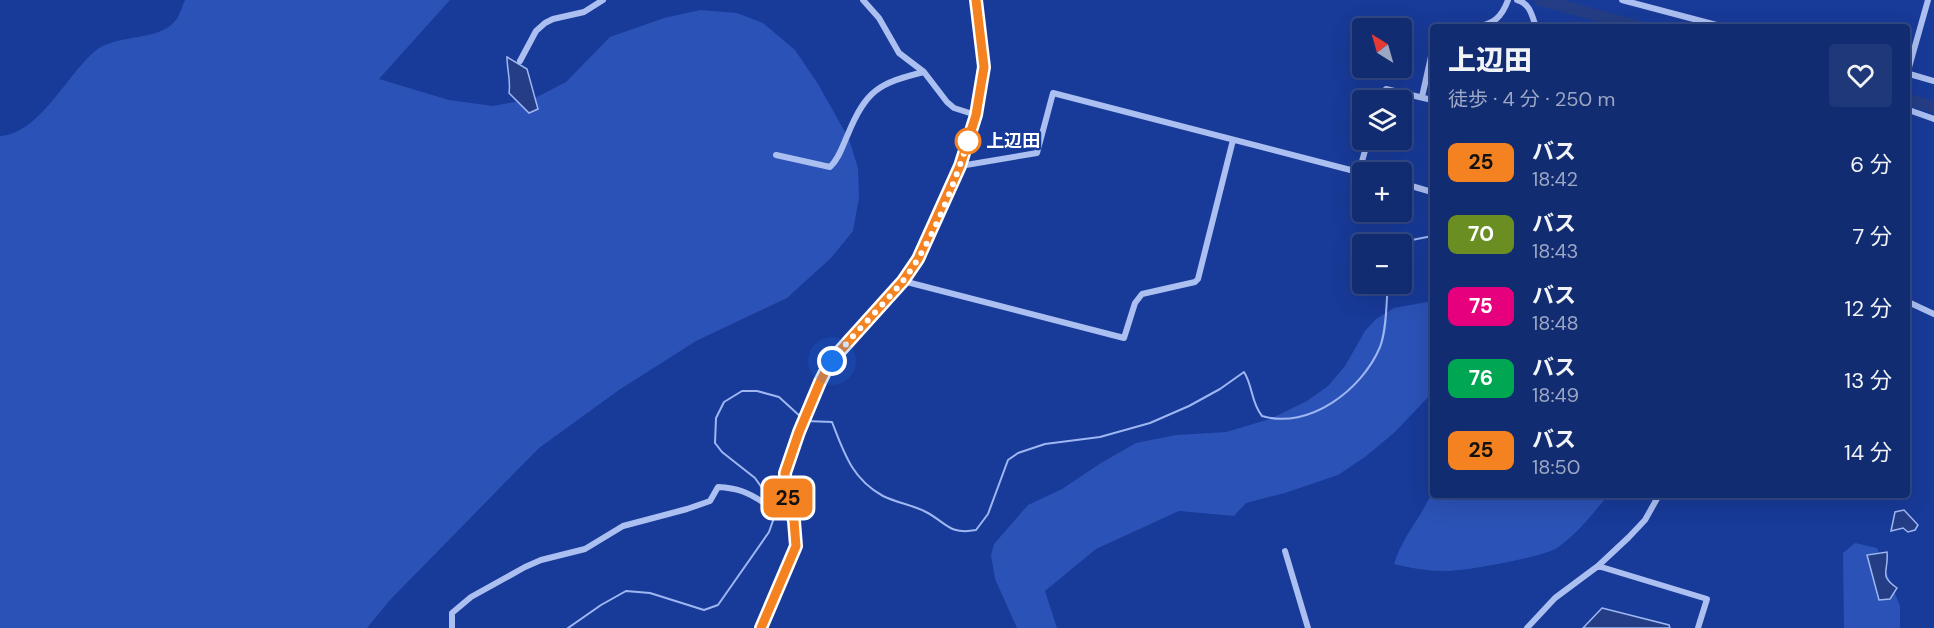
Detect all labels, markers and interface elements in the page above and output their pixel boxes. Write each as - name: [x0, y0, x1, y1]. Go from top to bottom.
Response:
- north arrow: [1352, 18, 1412, 78]
- map controls: [1352, 18, 1412, 294]
- text: 上辺田: [1448, 42, 1532, 79]
- button: heart: [1829, 44, 1892, 107]
- text: 徒歩 · 4 分 · 250 m: [1448, 86, 1615, 112]
- button: layers: [1352, 90, 1412, 150]
- marker: 上辺田: [955, 128, 981, 154]
- place label: 上辺田: [986, 129, 1040, 153]
- text: バス: [1532, 137, 1576, 166]
- text: 25: [1468, 148, 1494, 176]
- text: 6 分: [1850, 150, 1892, 179]
- button: +: [1352, 162, 1412, 222]
- text: 18:42: [1532, 166, 1578, 192]
- text: バス: [1532, 209, 1576, 238]
- text: 70: [1468, 220, 1494, 248]
- text: 7 分: [1852, 222, 1892, 251]
- button: −: [1352, 234, 1412, 294]
- text: 18:43: [1532, 238, 1578, 264]
- text: バス: [1532, 281, 1576, 310]
- text: 75: [1469, 292, 1493, 320]
- text: 12 分: [1845, 294, 1892, 323]
- text: 18:48: [1532, 310, 1579, 336]
- your location: [817, 346, 847, 376]
- text: バス: [1532, 353, 1576, 382]
- text: 76: [1469, 364, 1493, 392]
- text: 13 分: [1844, 366, 1892, 395]
- text: 18:49: [1532, 382, 1579, 408]
- text: バス: [1532, 425, 1576, 454]
- text: 25: [1468, 436, 1494, 464]
- text: 14 分: [1844, 438, 1892, 467]
- text: 18:50: [1532, 454, 1580, 480]
- line badge: 25: [761, 478, 815, 518]
- text: 25: [775, 484, 801, 512]

